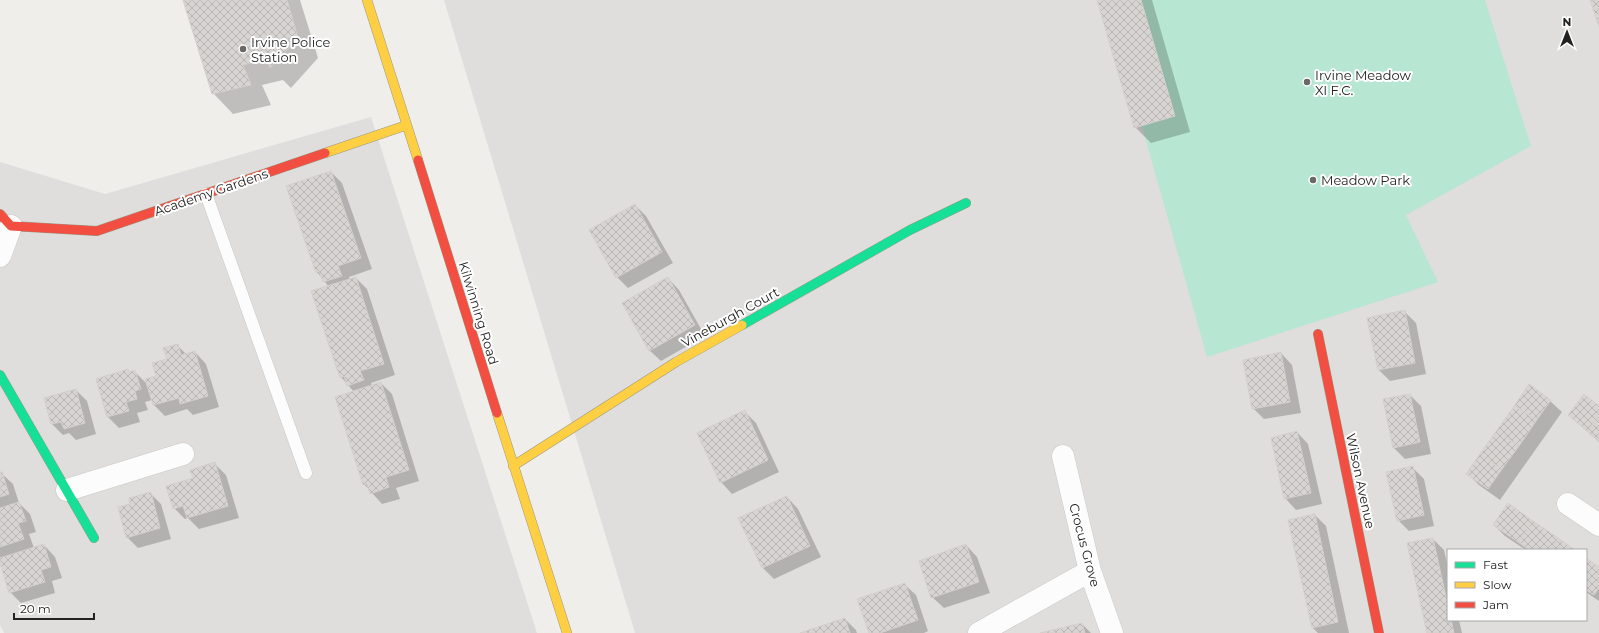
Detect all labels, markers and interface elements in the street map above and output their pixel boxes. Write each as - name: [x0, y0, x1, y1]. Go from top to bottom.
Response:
- north arrow: [1547, 12, 1587, 52]
- text: N: [1563, 15, 1571, 29]
- place label: Irvine Police Station: [251, 34, 330, 65]
- marker: Irvine Police Station: [238, 44, 248, 54]
- place label: Irvine Meadow XI F.C.: [1315, 67, 1411, 98]
- marker: Irvine Meadow XI F.C.: [1302, 77, 1312, 87]
- street label: Academy Gardens: [152, 165, 270, 219]
- place label: Meadow Park: [1321, 172, 1410, 188]
- marker: Meadow Park: [1308, 175, 1318, 185]
- street label: Kilwinning Road: [456, 259, 502, 367]
- street label: Vineburgh Court: [678, 284, 782, 350]
- street label: Wilson Avenue: [1343, 432, 1379, 530]
- street label: Crocus Grove: [1066, 501, 1104, 589]
- legend: [1447, 549, 1587, 621]
- text: Fast: [1483, 557, 1508, 572]
- text: Slow: [1483, 577, 1512, 592]
- scale bar: [14, 595, 94, 621]
- text: Jam: [1482, 597, 1509, 612]
- text: 20 m: [20, 601, 51, 616]

